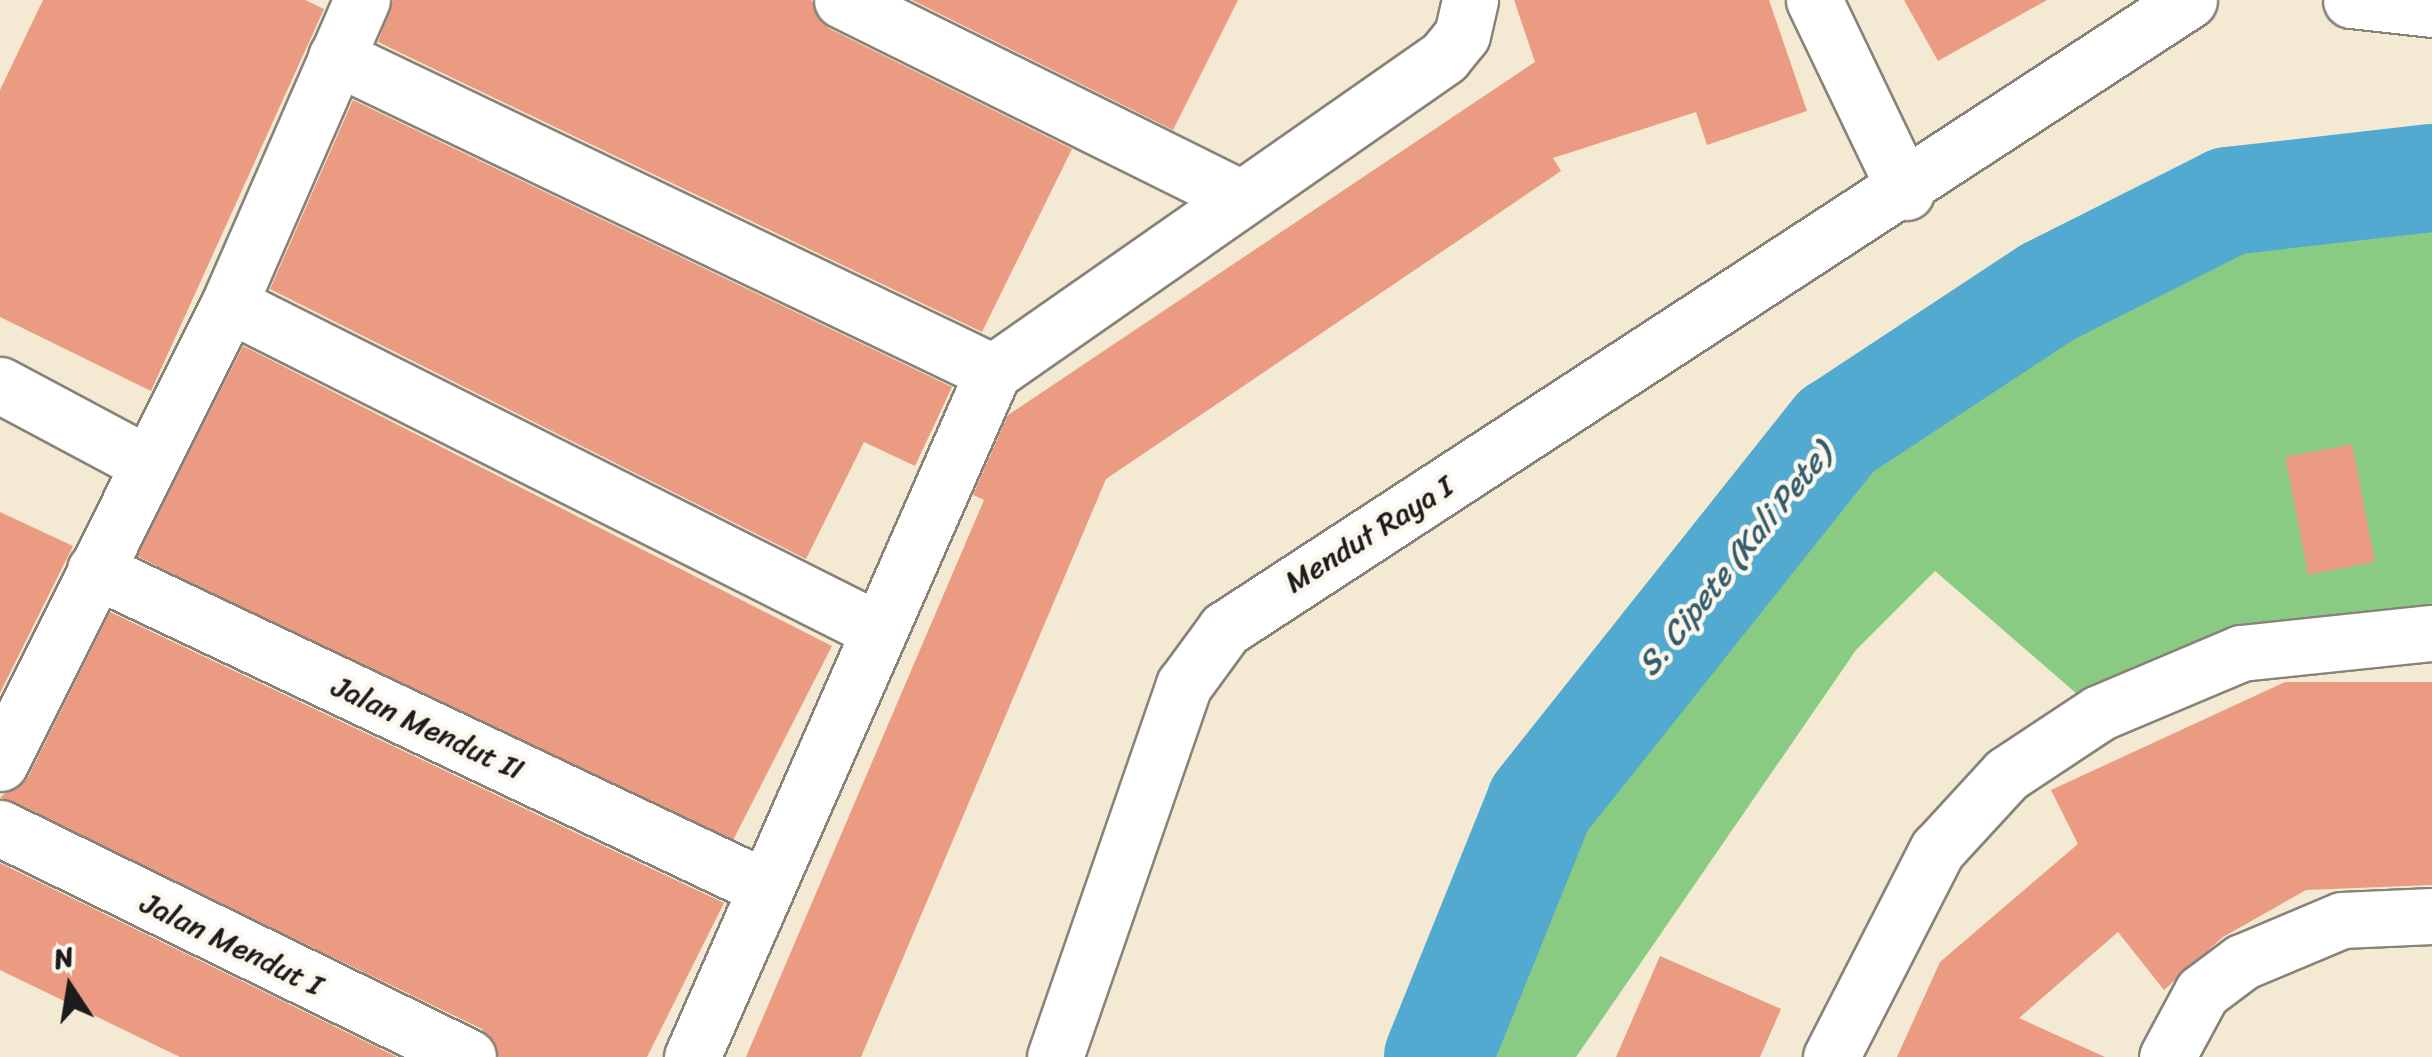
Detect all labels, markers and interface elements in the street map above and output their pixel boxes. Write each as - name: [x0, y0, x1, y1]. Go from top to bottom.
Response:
- water label: S. Cipete (Kali Pete): [1629, 436, 1841, 684]
- street label: Mendut Raya I: [1278, 468, 1460, 600]
- street label: Jalan Mendut II: [327, 668, 529, 788]
- street label: Jalan Mendut I: [136, 885, 328, 1003]
- text: N: [49, 931, 78, 983]
- north arrow: [20, 937, 120, 1037]

